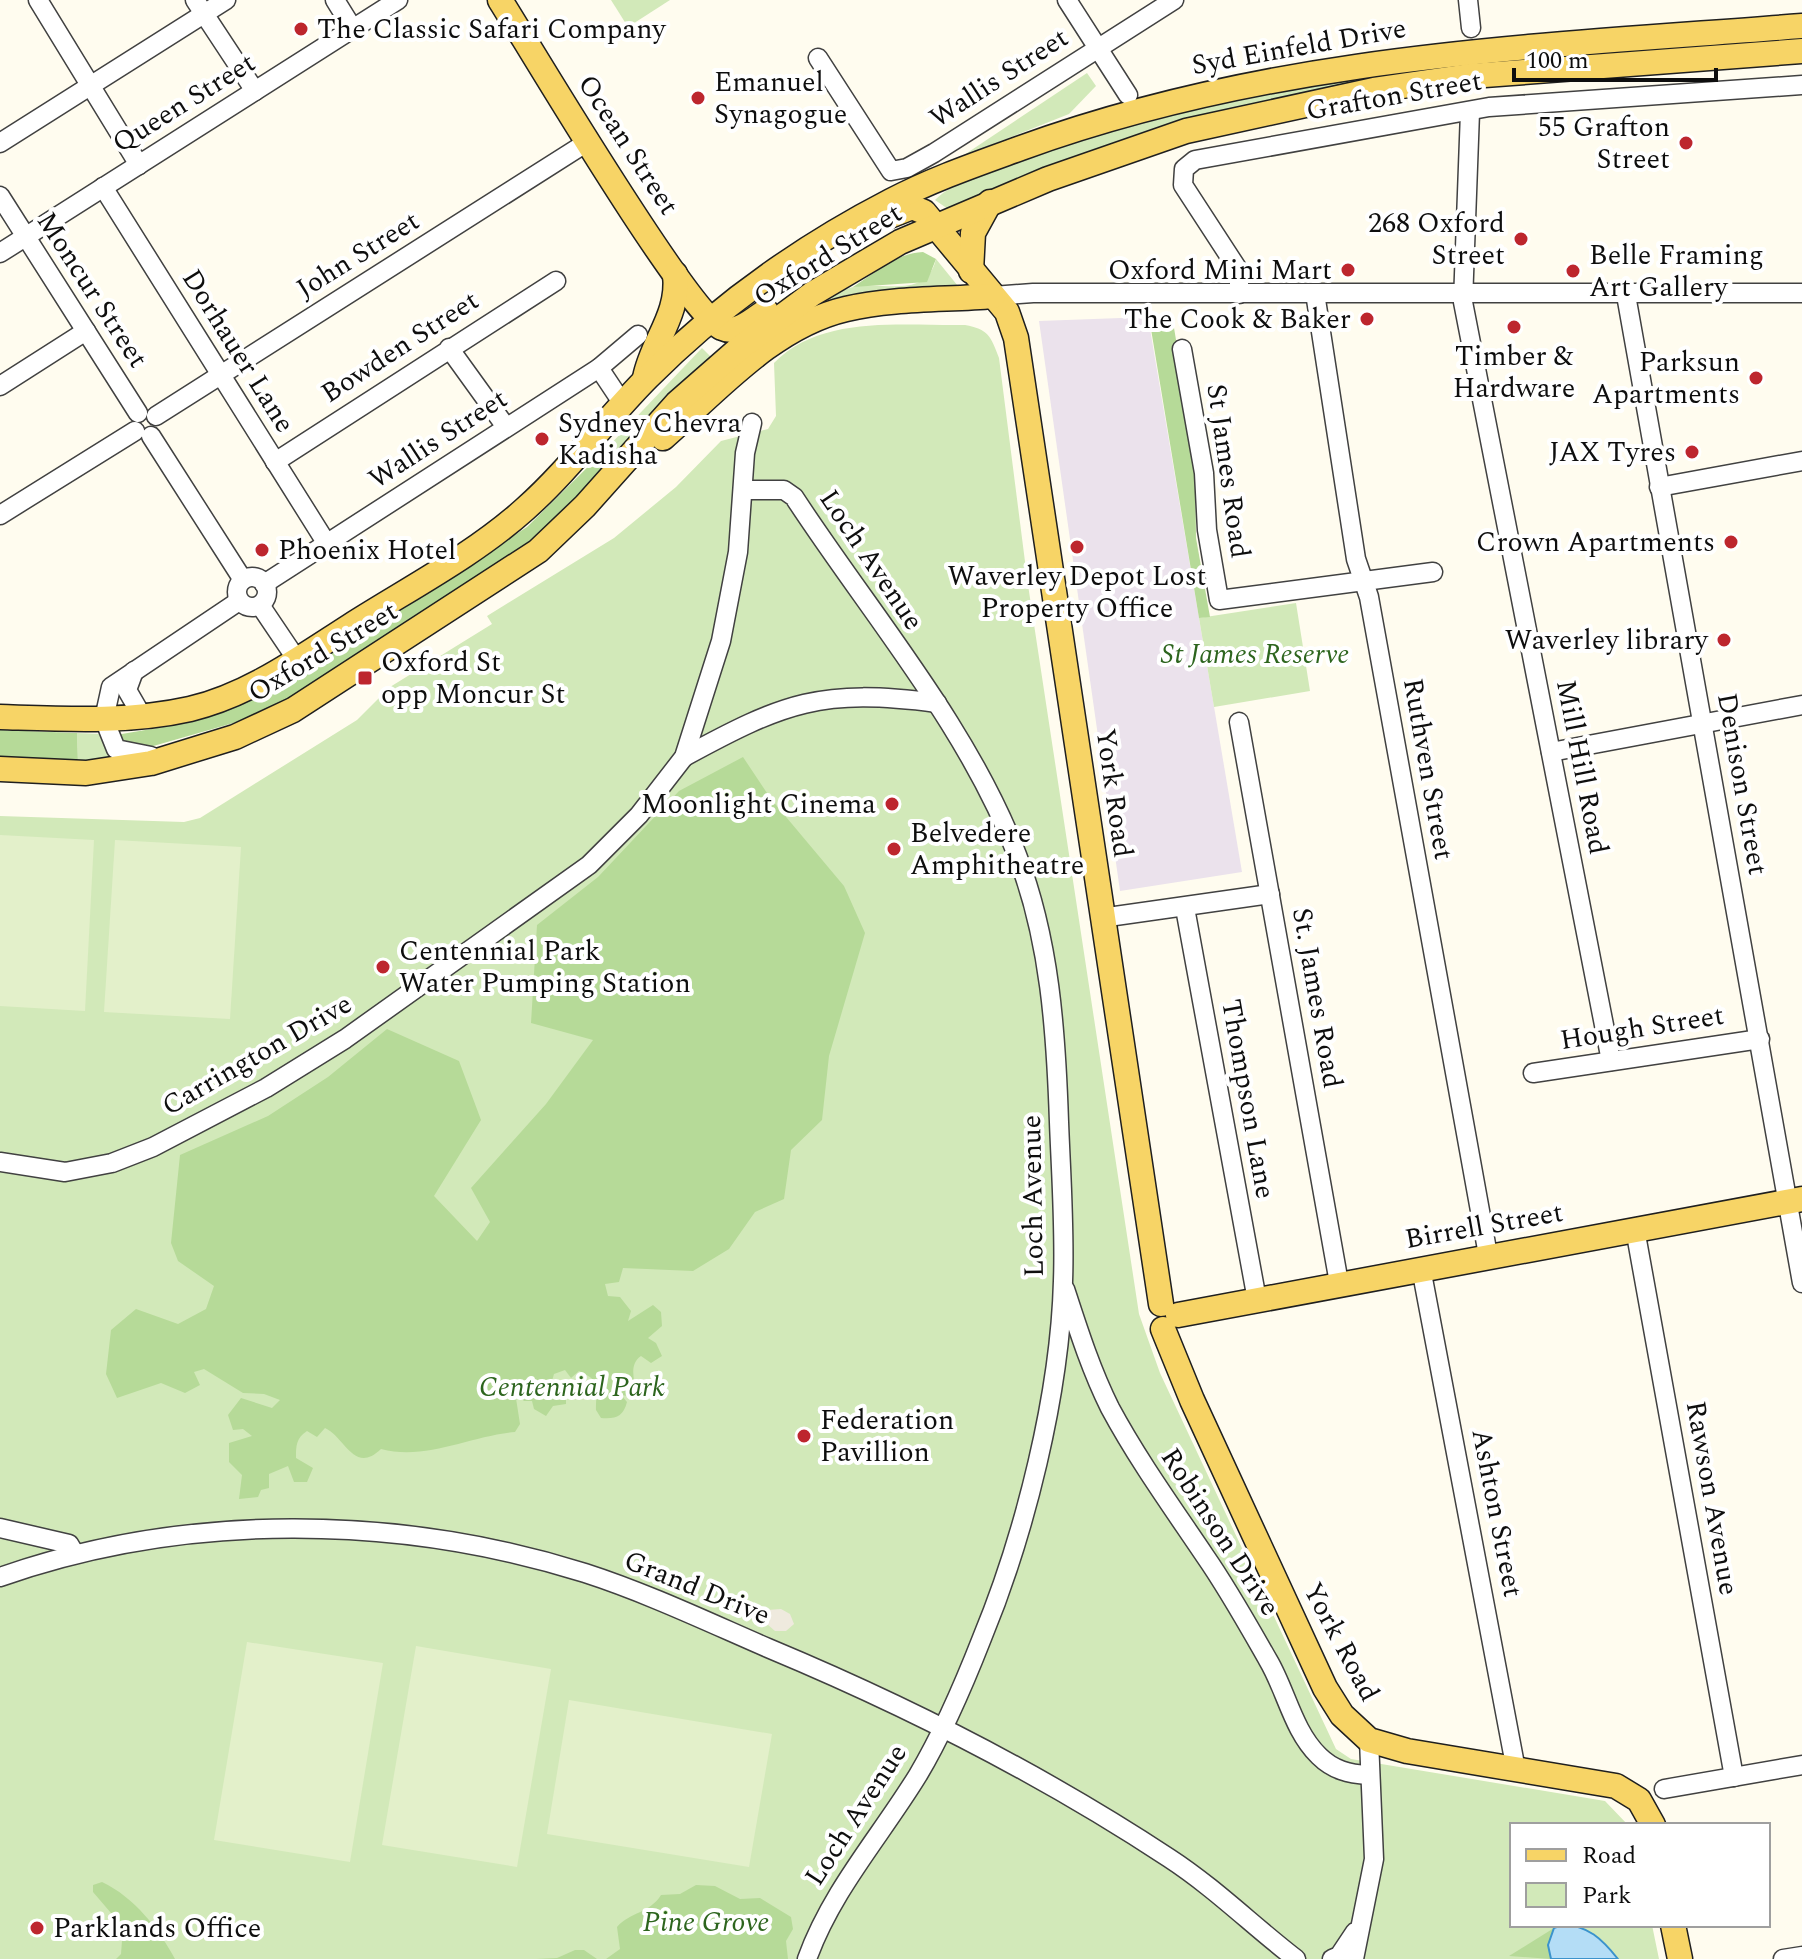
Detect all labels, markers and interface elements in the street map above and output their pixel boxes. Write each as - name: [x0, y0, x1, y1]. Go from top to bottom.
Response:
- street label: Syd Einfeld Drive: [1188, 7, 1410, 87]
- place label: The Classic Safari Company: [317, 8, 667, 51]
- street label: Wallis Street: [921, 17, 1077, 139]
- marker: The Classic Safari Company: [292, 20, 310, 38]
- scale bar: [1514, 32, 1716, 82]
- street label: Queen Street: [104, 42, 264, 164]
- text: 100 m: [1526, 43, 1589, 79]
- street label: Grafton Street: [1303, 59, 1485, 133]
- place label: Emanuel Synagogue: [714, 61, 847, 136]
- street label: Ocean Street: [566, 66, 690, 224]
- marker: Emanuel Synagogue: [689, 89, 707, 107]
- place label: 55 Grafton Street: [1538, 106, 1670, 181]
- marker: 55 Grafton Street: [1677, 134, 1695, 152]
- street label: Oxford Street: [745, 192, 911, 318]
- street label: John Street: [288, 200, 428, 310]
- place label: 268 Oxford Street: [1368, 202, 1505, 277]
- street label: Moncur Street: [25, 203, 159, 377]
- marker: 268 Oxford Street: [1512, 230, 1530, 248]
- place label: Belle Framing Art Gallery: [1589, 234, 1764, 309]
- place label: Oxford Mini Mart: [1108, 249, 1332, 292]
- street label: Dorhauer Lane: [170, 261, 306, 441]
- marker: Oxford Mini Mart: [1339, 261, 1357, 279]
- marker: Belle Framing Art Gallery: [1564, 262, 1582, 280]
- street label: Bowden Street: [312, 280, 488, 414]
- place label: The Cook & Baker: [1124, 298, 1351, 341]
- marker: The Cook & Baker: [1358, 310, 1376, 328]
- marker: Timber & Hardware: [1505, 318, 1523, 336]
- place label: Timber & Hardware: [1453, 335, 1575, 410]
- place label: Parksun Apartments: [1592, 341, 1740, 416]
- marker: Parksun Apartments: [1747, 369, 1765, 387]
- street label: Wallis Street: [360, 378, 516, 500]
- street label: St James Road: [1194, 381, 1262, 561]
- place label: Sydney Chevra Kadisha: [558, 402, 742, 477]
- marker: Sydney Chevra Kadisha: [533, 430, 551, 448]
- place label: JAX Tyres: [1549, 431, 1676, 474]
- marker: JAX Tyres: [1683, 443, 1701, 461]
- street label: Loch Avenue: [808, 481, 934, 639]
- place label: Crown Apartments: [1476, 521, 1715, 564]
- place label: Phoenix Hotel: [278, 529, 456, 572]
- marker: Crown Apartments: [1722, 533, 1740, 551]
- marker: Waverley Depot Lost Property Office: [1068, 538, 1086, 556]
- marker: Phoenix Hotel: [253, 541, 271, 559]
- place label: Waverley Depot Lost Property Office: [948, 555, 1206, 630]
- street label: Oxford Street: [240, 590, 406, 714]
- place label: Waverley library: [1505, 619, 1710, 662]
- marker: Waverley library: [1715, 631, 1733, 649]
- park label: St James Reserve: [1161, 633, 1349, 676]
- place label: Oxford St opp Moncur St: [381, 641, 566, 716]
- marker: Oxford St opp Moncur St: [356, 669, 374, 687]
- street label: Ruthven Street: [1391, 675, 1465, 863]
- street label: Mill Hill Road: [1544, 676, 1620, 858]
- street label: Denison Street: [1705, 690, 1779, 878]
- street label: York Road: [1084, 726, 1144, 860]
- place label: Moonlight Cinema: [641, 783, 876, 826]
- marker: Moonlight Cinema: [883, 795, 901, 813]
- place label: Belvedere Amphitheatre: [910, 812, 1084, 887]
- marker: Belvedere Amphitheatre: [885, 840, 903, 858]
- street label: St. James Road: [1280, 904, 1354, 1092]
- place label: Centennial Park Water Pumping Station: [399, 930, 691, 1005]
- marker: Centennial Park Water Pumping Station: [374, 958, 392, 976]
- street label: Carrington Drive: [154, 983, 360, 1127]
- street label: Hough Street: [1557, 994, 1727, 1062]
- street label: Thompson Lane: [1209, 996, 1287, 1202]
- street label: Loch Avenue: [1010, 1115, 1056, 1277]
- street label: Birrell Street: [1402, 1191, 1567, 1261]
- park label: Centennial Park: [479, 1366, 665, 1409]
- street label: Rawson Avenue: [1674, 1398, 1750, 1598]
- place label: Federation Pavillion: [820, 1399, 954, 1474]
- street label: Ashton Street: [1460, 1425, 1534, 1601]
- marker: Federation Pavillion: [795, 1427, 813, 1445]
- street label: Robinson Drive: [1149, 1439, 1291, 1625]
- street label: Grand Drive: [617, 1539, 777, 1637]
- street label: York Road: [1291, 1574, 1391, 1710]
- street label: Loch Avenue: [794, 1735, 918, 1895]
- legend: [1510, 1823, 1770, 1927]
- text: Road: [1582, 1838, 1636, 1874]
- text: Park: [1582, 1878, 1632, 1914]
- park label: Pine Grove: [643, 1901, 769, 1944]
- place label: Parklands Office: [53, 1907, 261, 1950]
- marker: Parklands Office: [28, 1919, 46, 1937]

